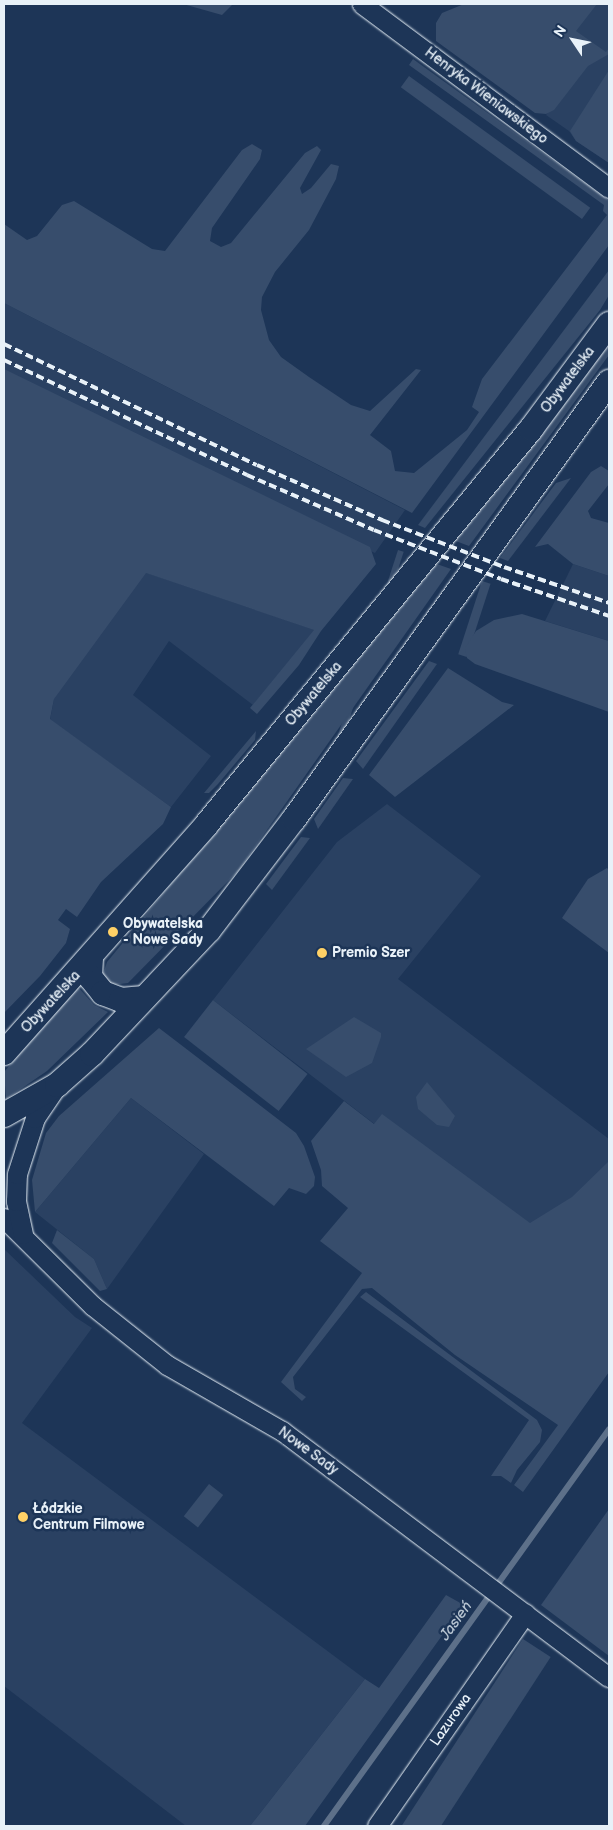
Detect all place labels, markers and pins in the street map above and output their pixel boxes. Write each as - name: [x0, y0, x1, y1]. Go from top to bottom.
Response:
- place label: Obywatelska - Nowe Sady: [123, 916, 203, 949]
- marker: Obywatelska - Nowe Sady: [107, 926, 119, 938]
- place label: Premio Szer: [332, 945, 410, 961]
- marker: Premio Szer: [316, 947, 328, 959]
- place label: Łódzkie Centrum Filmowe: [33, 1501, 145, 1534]
- marker: Łódzkie Centrum Filmowe: [17, 1511, 29, 1523]

